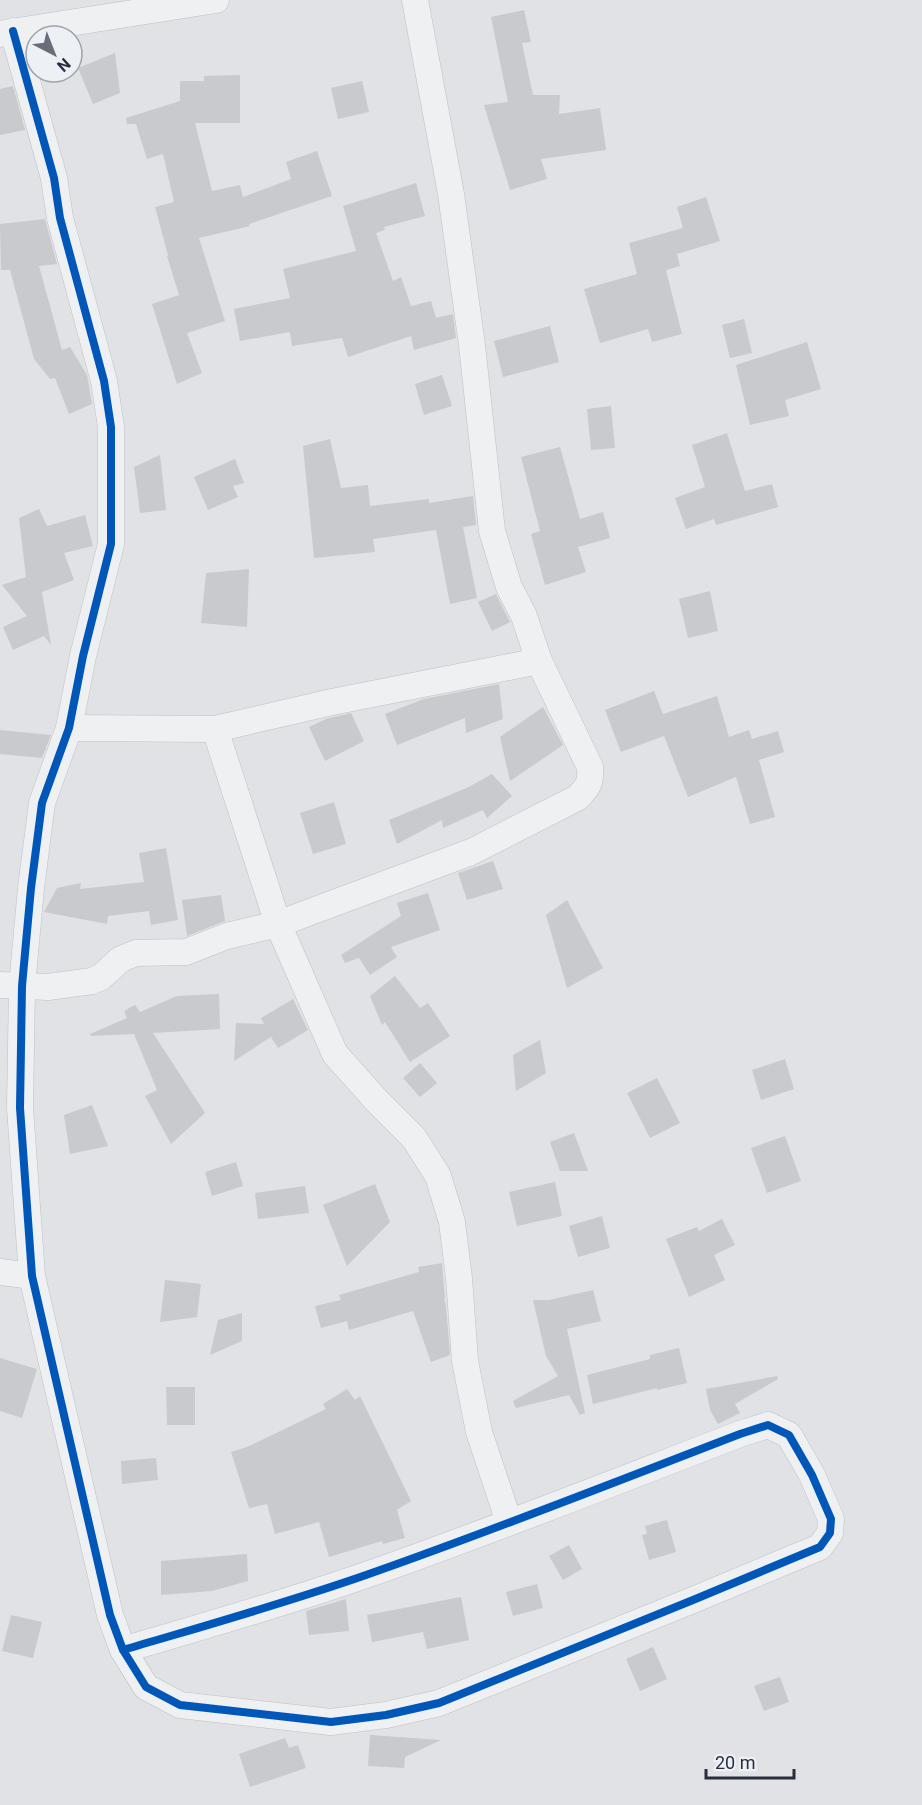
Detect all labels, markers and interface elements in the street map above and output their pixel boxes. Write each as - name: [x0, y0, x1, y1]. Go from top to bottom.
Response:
- north arrow: [24, 24, 84, 84]
- text: N: [53, 54, 74, 76]
- scale bar: [706, 1742, 794, 1780]
- text: 20 m: [715, 1752, 755, 1773]

